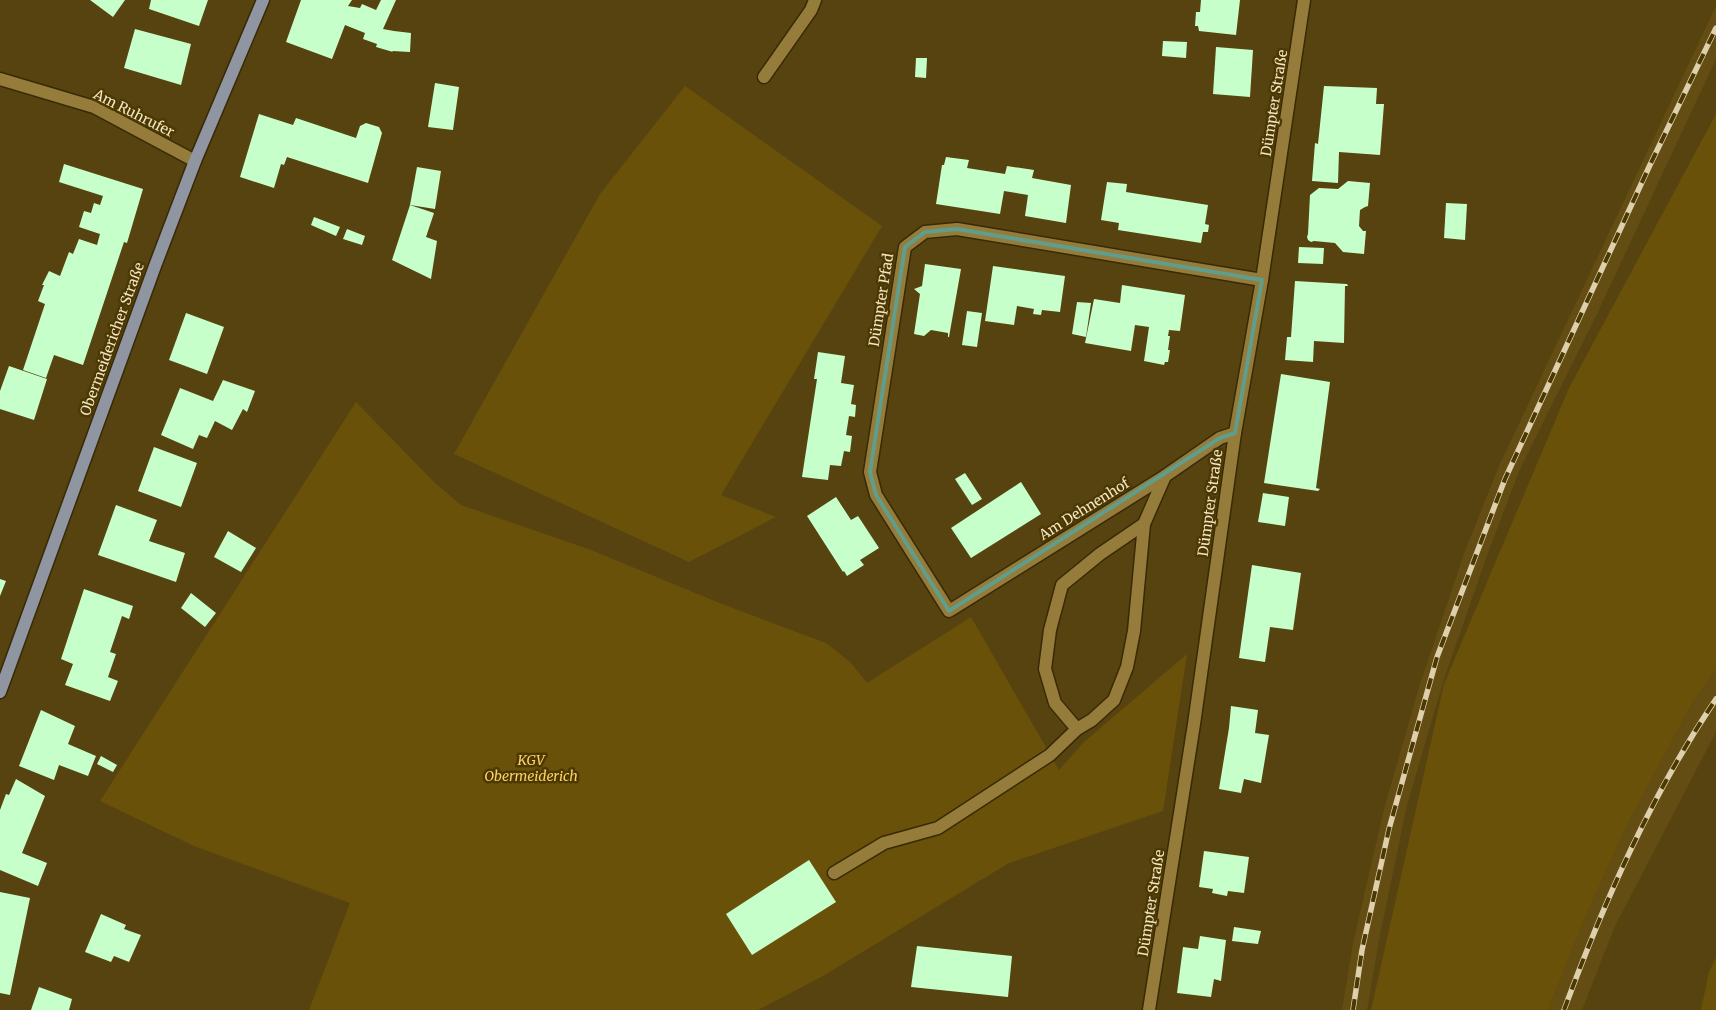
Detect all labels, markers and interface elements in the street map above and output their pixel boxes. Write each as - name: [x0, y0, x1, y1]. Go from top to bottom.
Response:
- street label: Dümpter Straße: [1257, 48, 1291, 158]
- street label: Am Ruhrufer: [90, 85, 177, 141]
- street label: Dümpter Pfad: [865, 252, 897, 348]
- street label: Obermeidericher Straße: [76, 260, 148, 418]
- street label: Dümpter Straße: [1194, 448, 1226, 558]
- street label: Am Dehnenhof: [1035, 474, 1133, 544]
- park label: KGV Obermeiderich: [484, 751, 578, 785]
- street label: Dümpter Straße: [1134, 848, 1168, 958]

